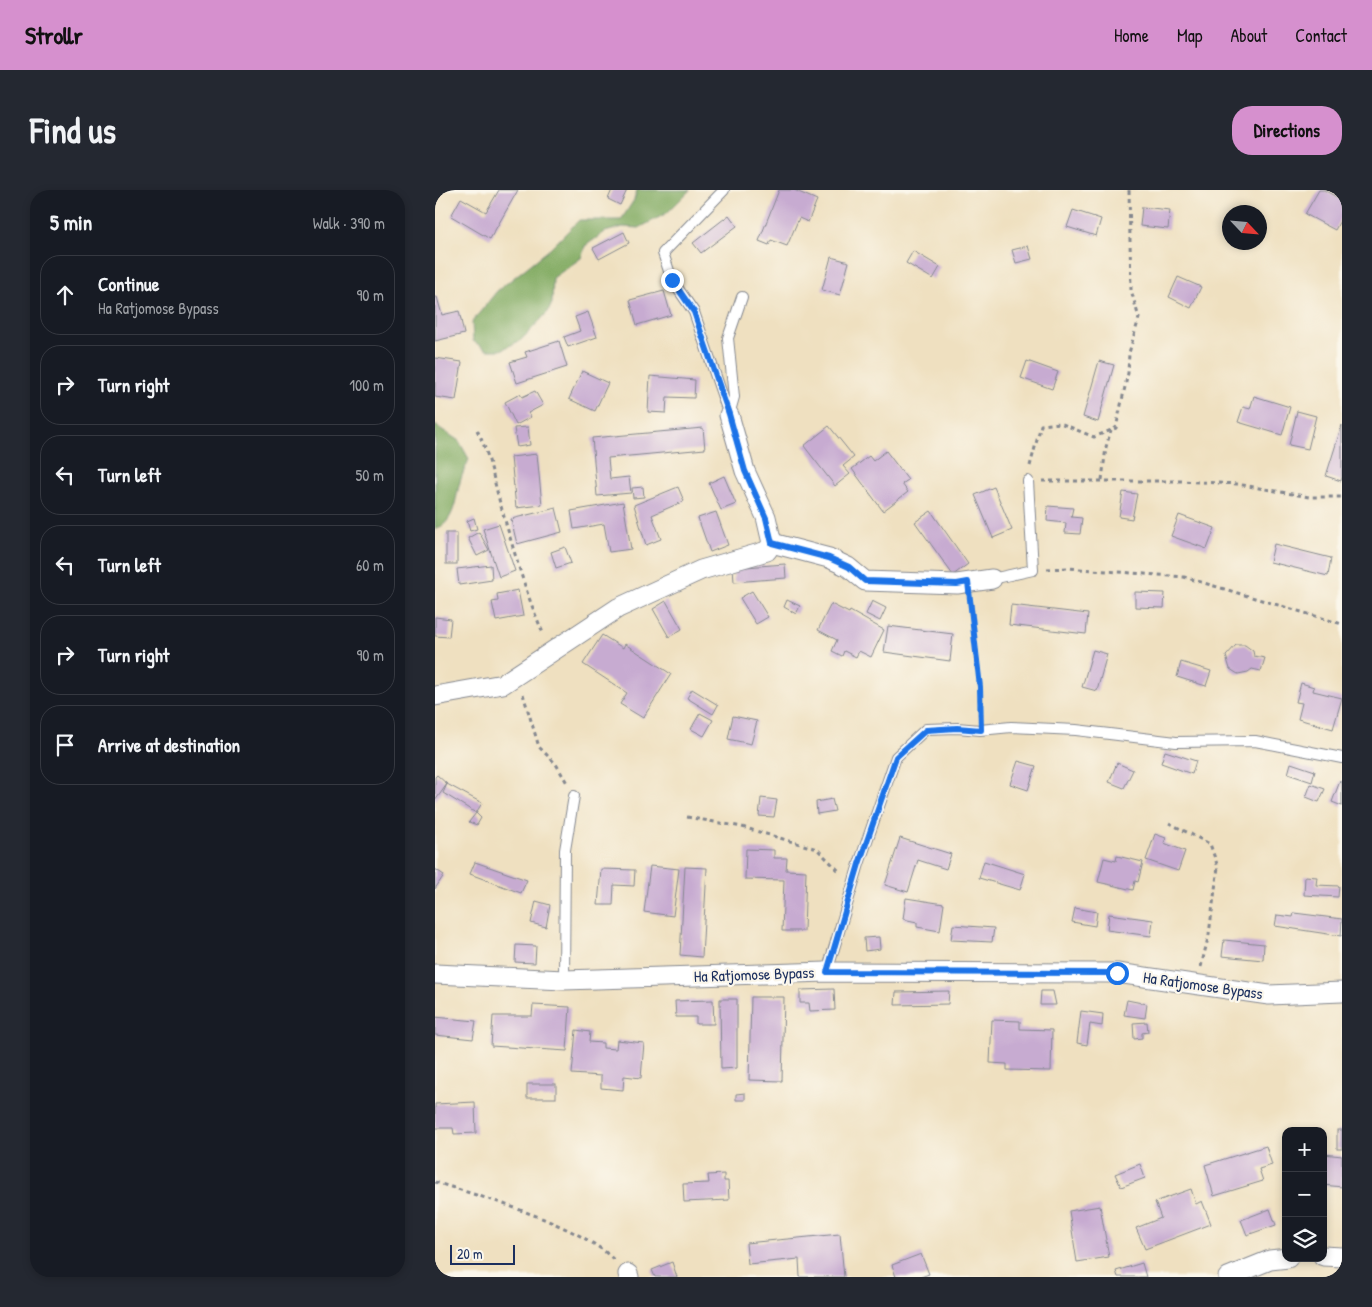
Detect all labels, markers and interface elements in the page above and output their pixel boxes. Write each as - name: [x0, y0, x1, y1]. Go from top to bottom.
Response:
- text: Strollr: [25, 19, 83, 51]
- text: Home: [1114, 23, 1149, 48]
- text: Map: [1177, 23, 1202, 48]
- text: About: [1230, 23, 1267, 48]
- text: Contact: [1295, 23, 1347, 48]
- button: Directions: [1232, 106, 1342, 155]
- text: Find us: [30, 107, 116, 154]
- north arrow: [1222, 205, 1267, 250]
- text: 5 min: [50, 208, 92, 237]
- text: Walk · 390 m: [313, 212, 385, 234]
- route end: [661, 269, 684, 292]
- text: Continue: [98, 271, 159, 297]
- icon: ahead: [51, 281, 79, 309]
- text: 90 m: [356, 284, 384, 306]
- text: Ha Ratjomose Bypass: [98, 297, 219, 319]
- icon: right: [51, 371, 79, 399]
- text: Turn right: [98, 372, 169, 398]
- text: 100 m: [349, 374, 384, 396]
- icon: left: [51, 461, 79, 489]
- text: Turn left: [98, 462, 161, 488]
- text: 50 m: [356, 464, 384, 486]
- icon: left: [51, 551, 79, 579]
- text: Turn left: [98, 552, 161, 578]
- text: 60 m: [356, 554, 384, 576]
- icon: right: [51, 641, 79, 669]
- text: Turn right: [98, 642, 169, 668]
- text: 90 m: [356, 644, 384, 666]
- icon: arrive: [51, 731, 79, 759]
- text: Arrive at destination: [98, 732, 240, 758]
- street label: Ha Ratjomose Bypass: [693, 961, 815, 987]
- route start: [1106, 962, 1129, 985]
- street label: Ha Ratjomose Bypass: [1142, 966, 1264, 1004]
- map controls: [1282, 1127, 1327, 1262]
- button: +: [1282, 1127, 1327, 1172]
- button: −: [1282, 1172, 1327, 1217]
- button: layers: [1282, 1217, 1327, 1262]
- scale bar: [450, 1242, 515, 1265]
- text: 20 m: [457, 1244, 483, 1263]

